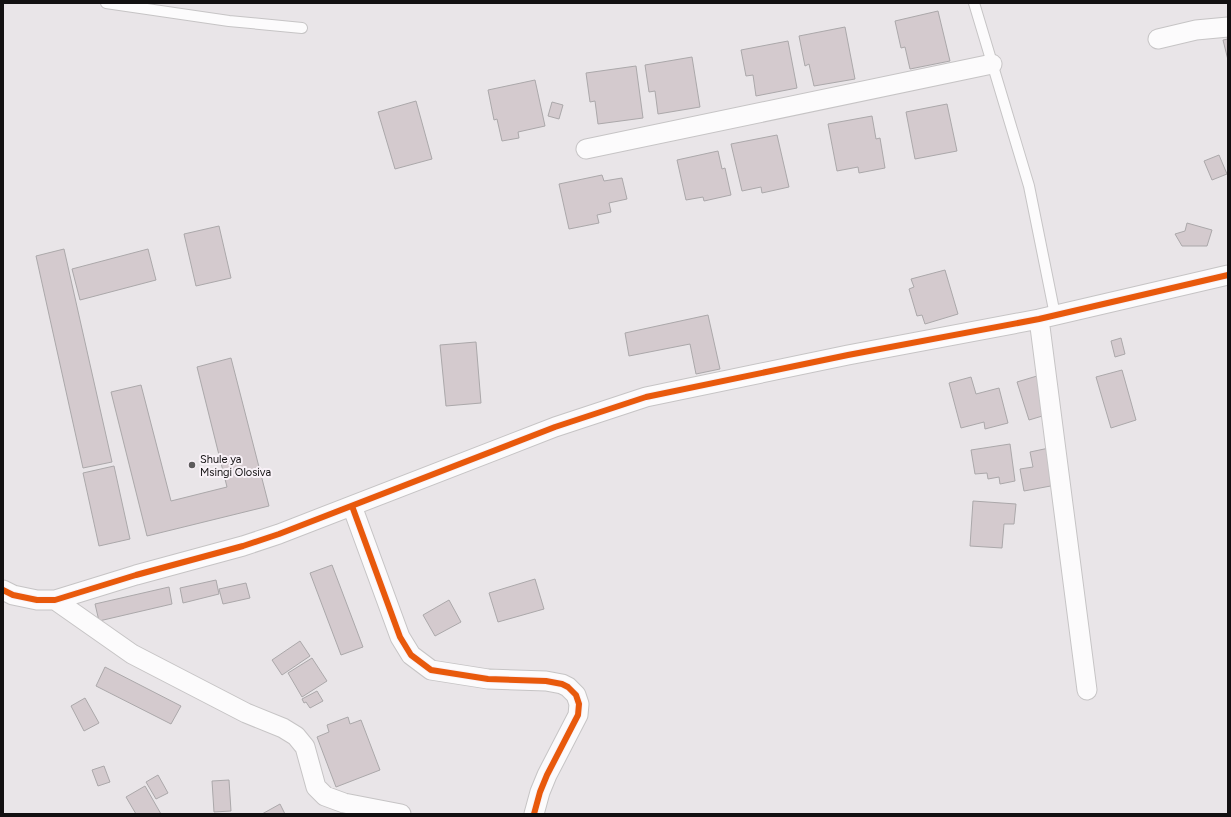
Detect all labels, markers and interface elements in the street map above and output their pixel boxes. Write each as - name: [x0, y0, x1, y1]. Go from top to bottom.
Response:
- place label: Shule ya Msingi Olosiva: [200, 453, 271, 479]
- marker: Shule ya Msingi Olosiva: [187, 460, 197, 470]

